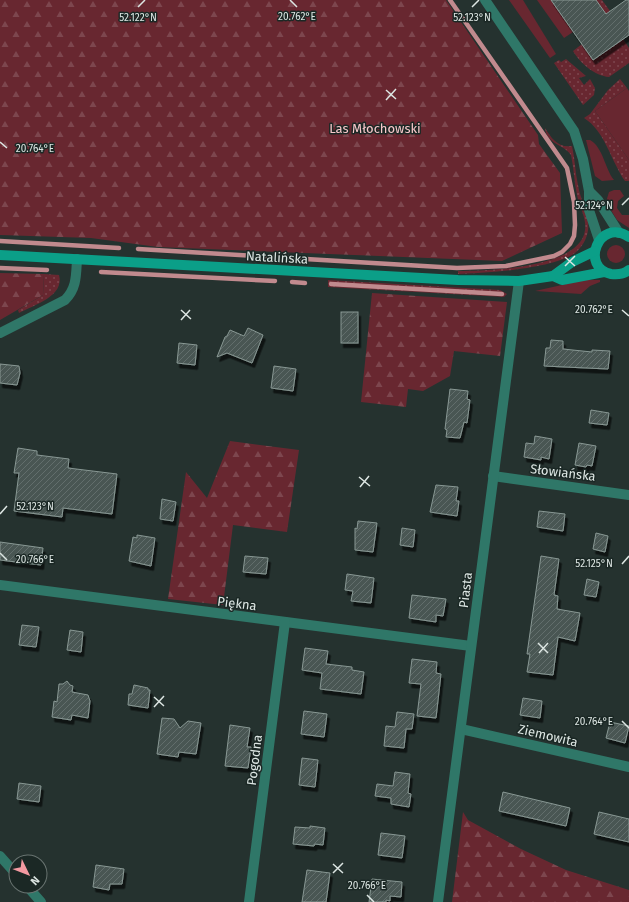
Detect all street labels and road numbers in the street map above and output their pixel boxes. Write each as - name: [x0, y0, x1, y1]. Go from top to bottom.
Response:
- street label: Natalińska: [246, 248, 308, 267]
- street label: Słowiańska: [529, 461, 597, 484]
- street label: Piasta: [456, 571, 475, 609]
- street label: Piękna: [216, 594, 258, 613]
- street label: Ziemowita: [517, 721, 579, 750]
- street label: Pogodna: [244, 734, 265, 786]

